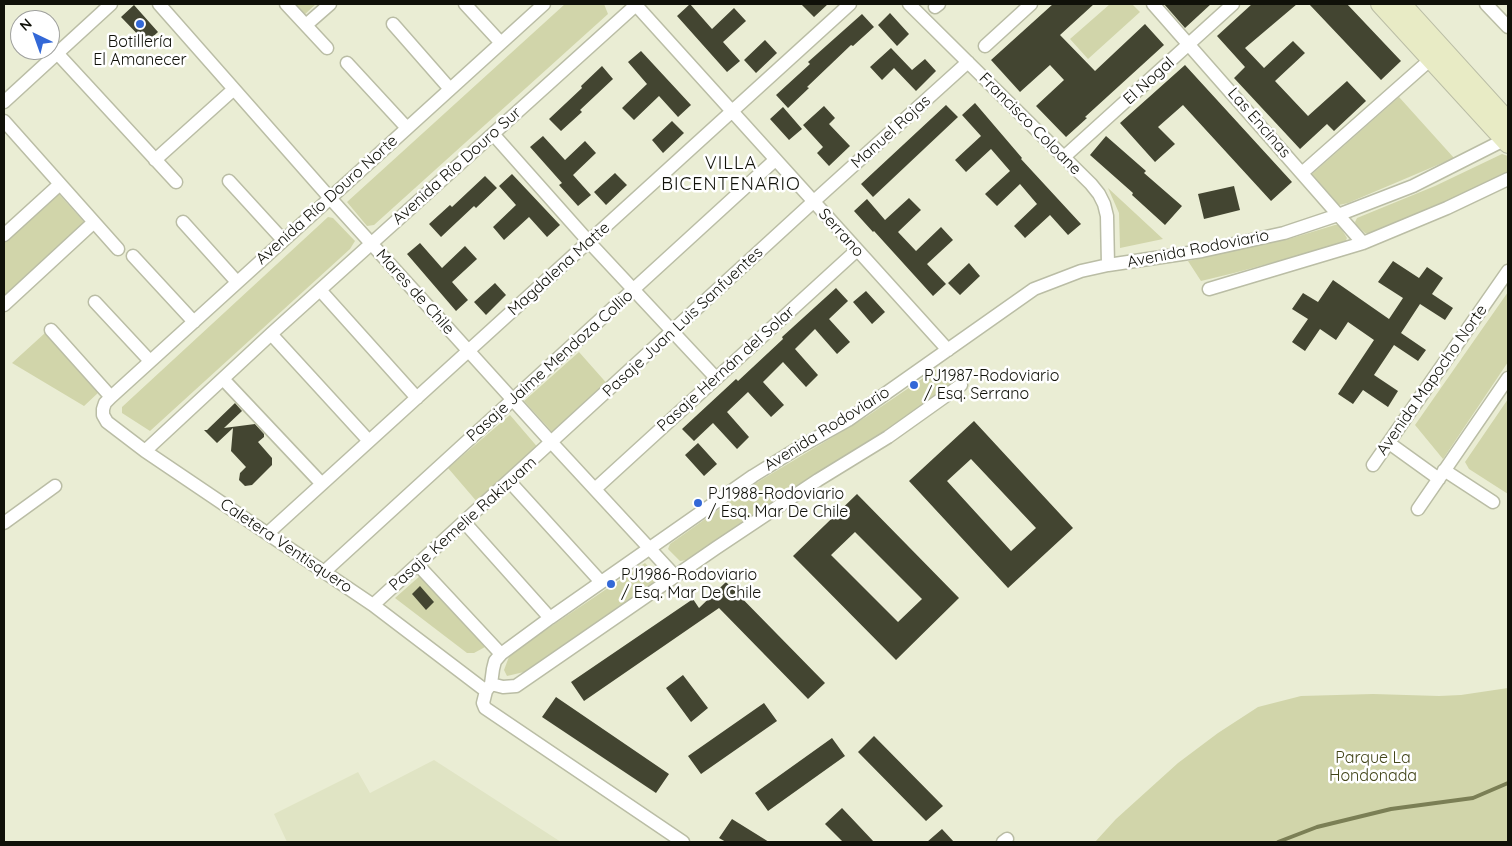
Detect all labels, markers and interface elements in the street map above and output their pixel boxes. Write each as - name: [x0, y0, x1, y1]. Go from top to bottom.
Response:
- north arrow: [10, 10, 60, 60]
- text: N: [16, 14, 35, 35]
- marker: Botillería El Amanecer: [134, 18, 146, 30]
- place label: Botillería El Amanecer: [93, 32, 187, 70]
- street label: El Nogal: [1120, 53, 1178, 109]
- street label: Francisco Coloane: [975, 69, 1085, 179]
- street label: Las Encinas: [1223, 84, 1295, 162]
- street label: Manuel Rojas: [847, 91, 935, 173]
- street label: Avenida Río Douro Sur: [389, 103, 525, 229]
- street label: Avenida Río Douro Norte: [252, 131, 402, 269]
- district label: VILLA BICENTENARIO: [660, 153, 802, 195]
- street label: Serrano: [814, 205, 868, 261]
- street label: Magdalena Matte: [504, 218, 614, 320]
- street label: Avenida Rodoviario: [1125, 226, 1271, 272]
- street label: Pasaje Juan Luis Sanfuentes: [599, 243, 767, 401]
- street label: Mares de Chile: [372, 245, 458, 339]
- street label: Pasaje Jaime Mendoza Collio: [463, 286, 637, 446]
- street label: Avenida Mapocho Norte: [1373, 301, 1491, 459]
- street label: Pasaje Hernán del Solar: [653, 302, 799, 436]
- place label: PJ1987-Rodoviario / Esq. Serrano: [924, 366, 1059, 404]
- marker: PJ1987-Rodoviario / Esq. Serrano: [908, 379, 920, 391]
- street label: Avenida Rodoviario: [761, 383, 893, 475]
- street label: Pasaje Kemelie Rakizuam: [385, 453, 541, 595]
- place label: PJ1988-Rodoviario / Esq. Mar De Chile: [708, 484, 848, 522]
- street label: Caletera Ventisquero: [216, 495, 356, 597]
- marker: PJ1988-Rodoviario / Esq. Mar De Chile: [692, 497, 704, 509]
- place label: PJ1986-Rodoviario / Esq. Mar De Chile: [621, 565, 761, 603]
- marker: PJ1986-Rodoviario / Esq. Mar De Chile: [605, 578, 617, 590]
- park label: Parque La Hondonada: [1329, 748, 1417, 786]

